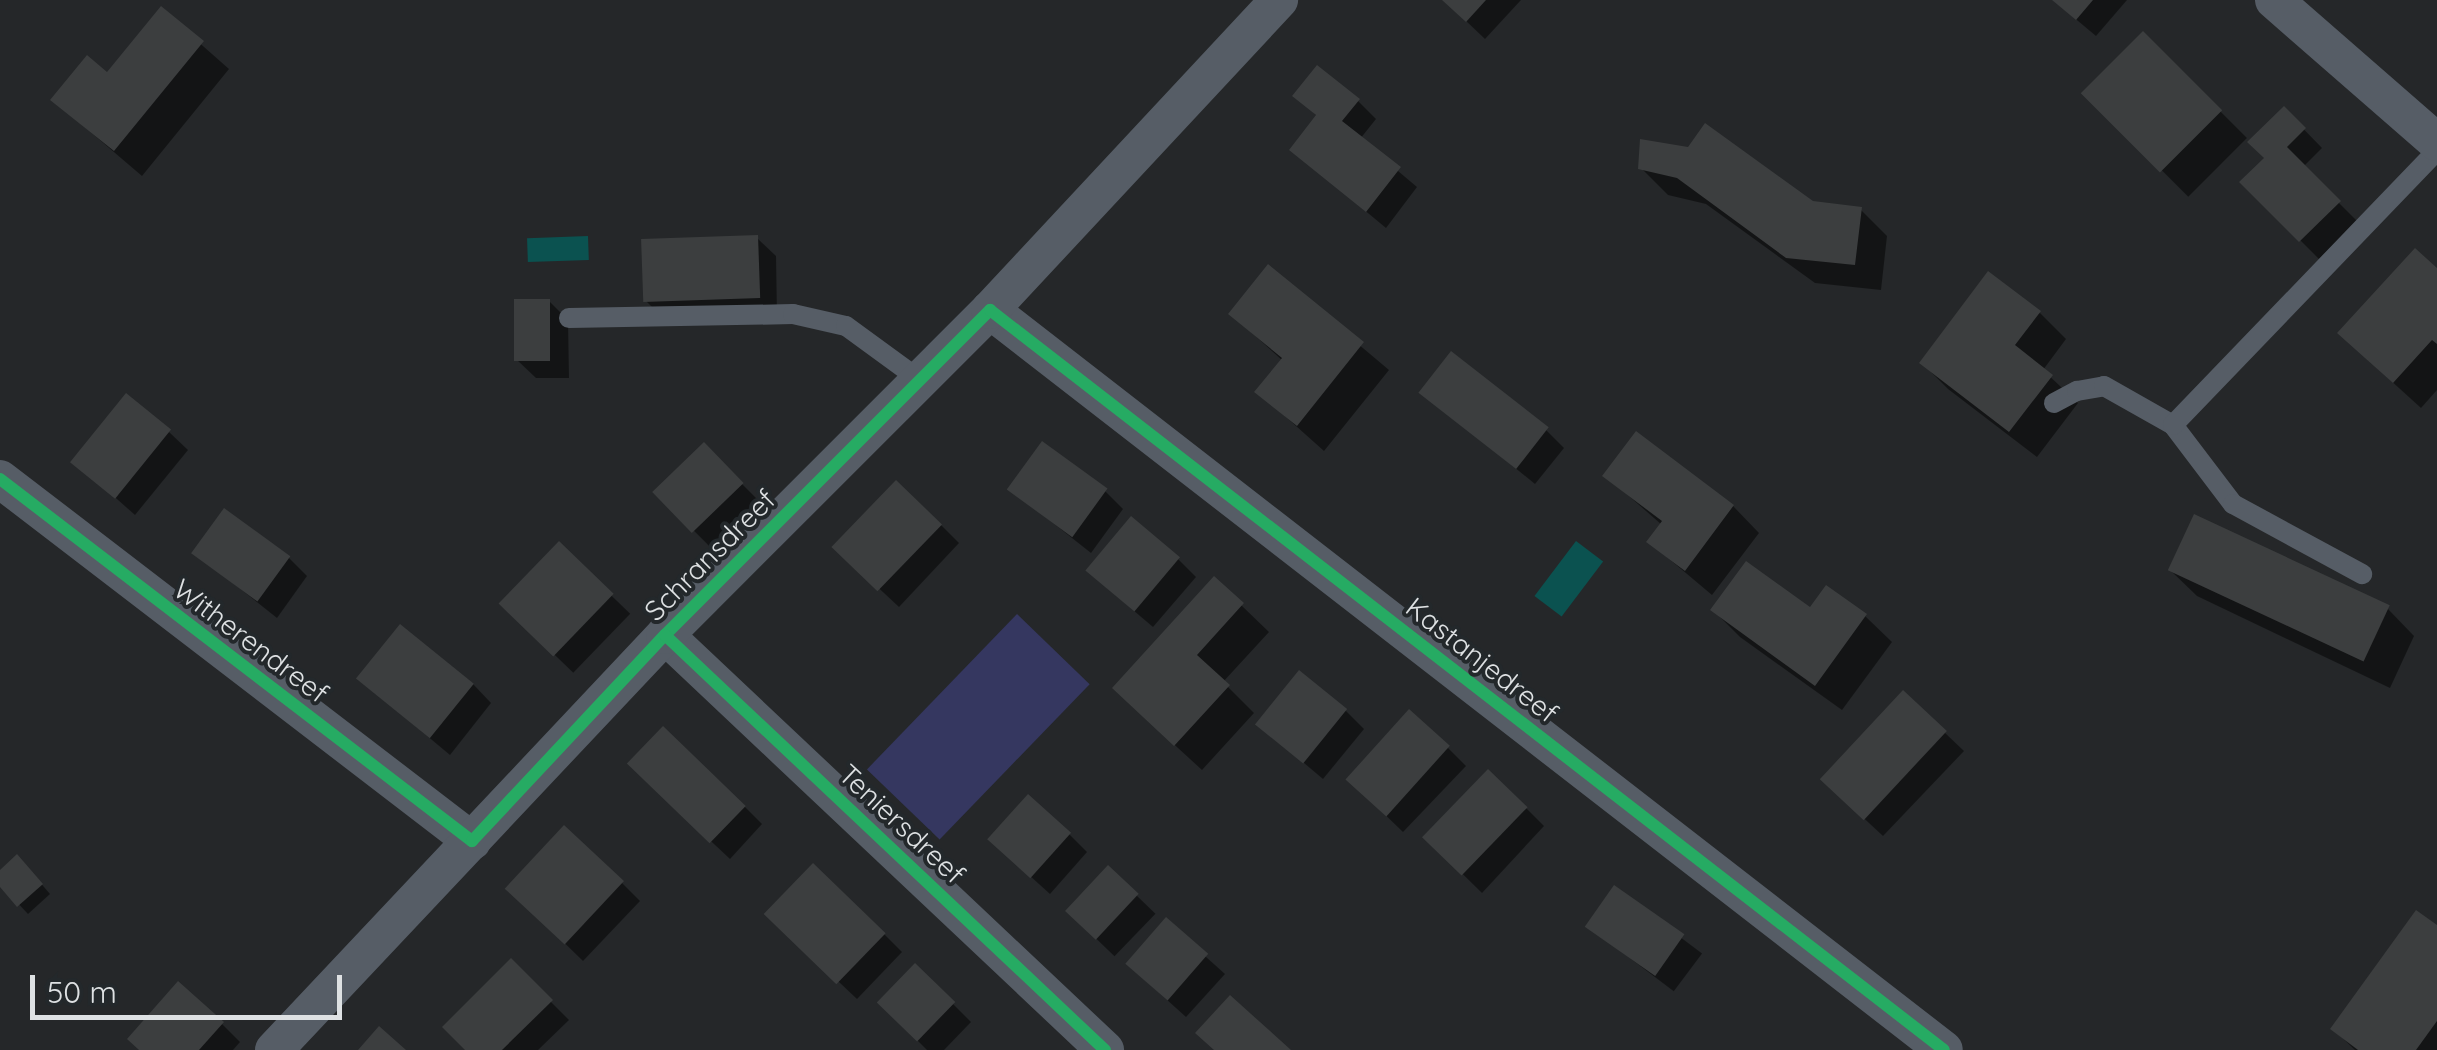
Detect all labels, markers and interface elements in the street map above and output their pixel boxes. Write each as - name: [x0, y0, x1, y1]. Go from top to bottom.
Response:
- street label: Schransdreef: [637, 482, 783, 628]
- street label: Witherendreef: [167, 572, 335, 710]
- street label: Kastanjedreef: [1399, 590, 1565, 730]
- street label: Teniersdreef: [832, 757, 972, 891]
- scale bar: [35, 955, 348, 1017]
- text: 50 m: [47, 973, 117, 1011]

